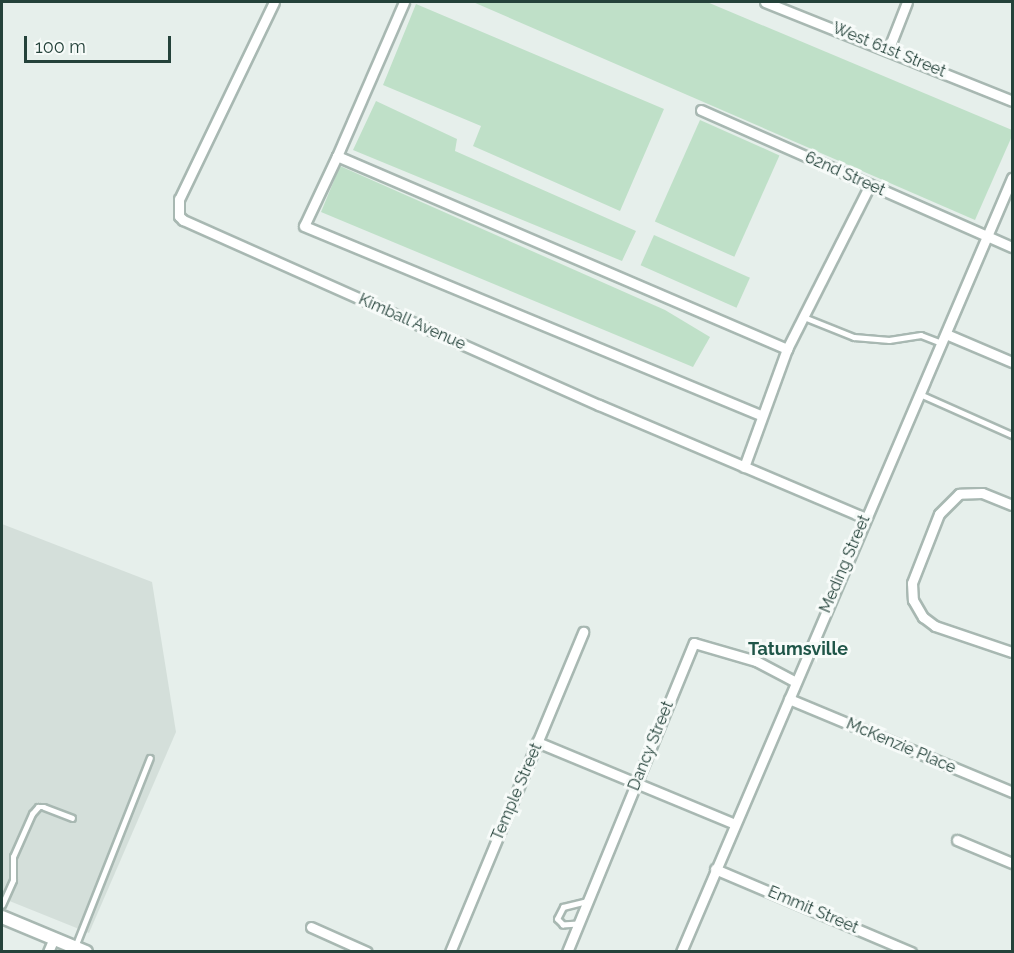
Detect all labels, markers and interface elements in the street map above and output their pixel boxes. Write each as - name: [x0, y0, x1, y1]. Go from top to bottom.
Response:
- street label: West 61st Street: [830, 19, 948, 81]
- scale bar: [27, 24, 174, 62]
- text: 100 m: [35, 36, 86, 57]
- street label: 62nd Street: [802, 148, 888, 200]
- street label: Kimball Avenue: [355, 290, 469, 354]
- street label: Meding Street: [816, 512, 874, 616]
- district label: Tatumsville: [748, 638, 848, 660]
- street label: Dancy Street: [624, 698, 678, 794]
- street label: McKenzie Place: [843, 714, 959, 778]
- street label: Temple Street: [488, 740, 546, 844]
- street label: Emmit Street: [765, 882, 861, 938]

